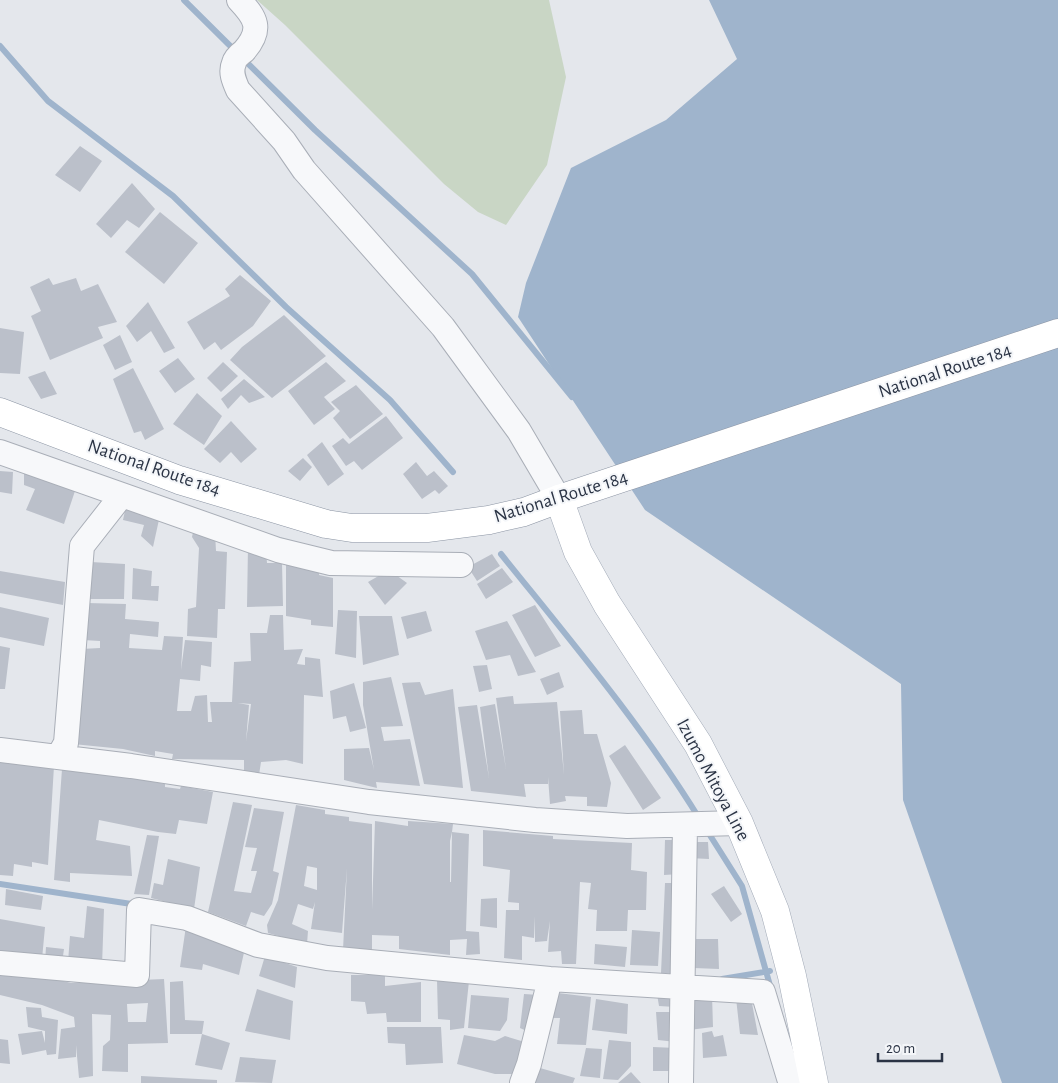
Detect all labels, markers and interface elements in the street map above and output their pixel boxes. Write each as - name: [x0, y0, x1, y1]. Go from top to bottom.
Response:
- street label: National Route 184: [876, 341, 1014, 401]
- street label: National Route 184: [85, 436, 223, 500]
- street label: National Route 184: [492, 468, 630, 526]
- street label: Izumo Mitoya Line: [673, 716, 753, 844]
- scale bar: [878, 1030, 942, 1062]
- text: 20 m: [886, 1041, 915, 1056]

